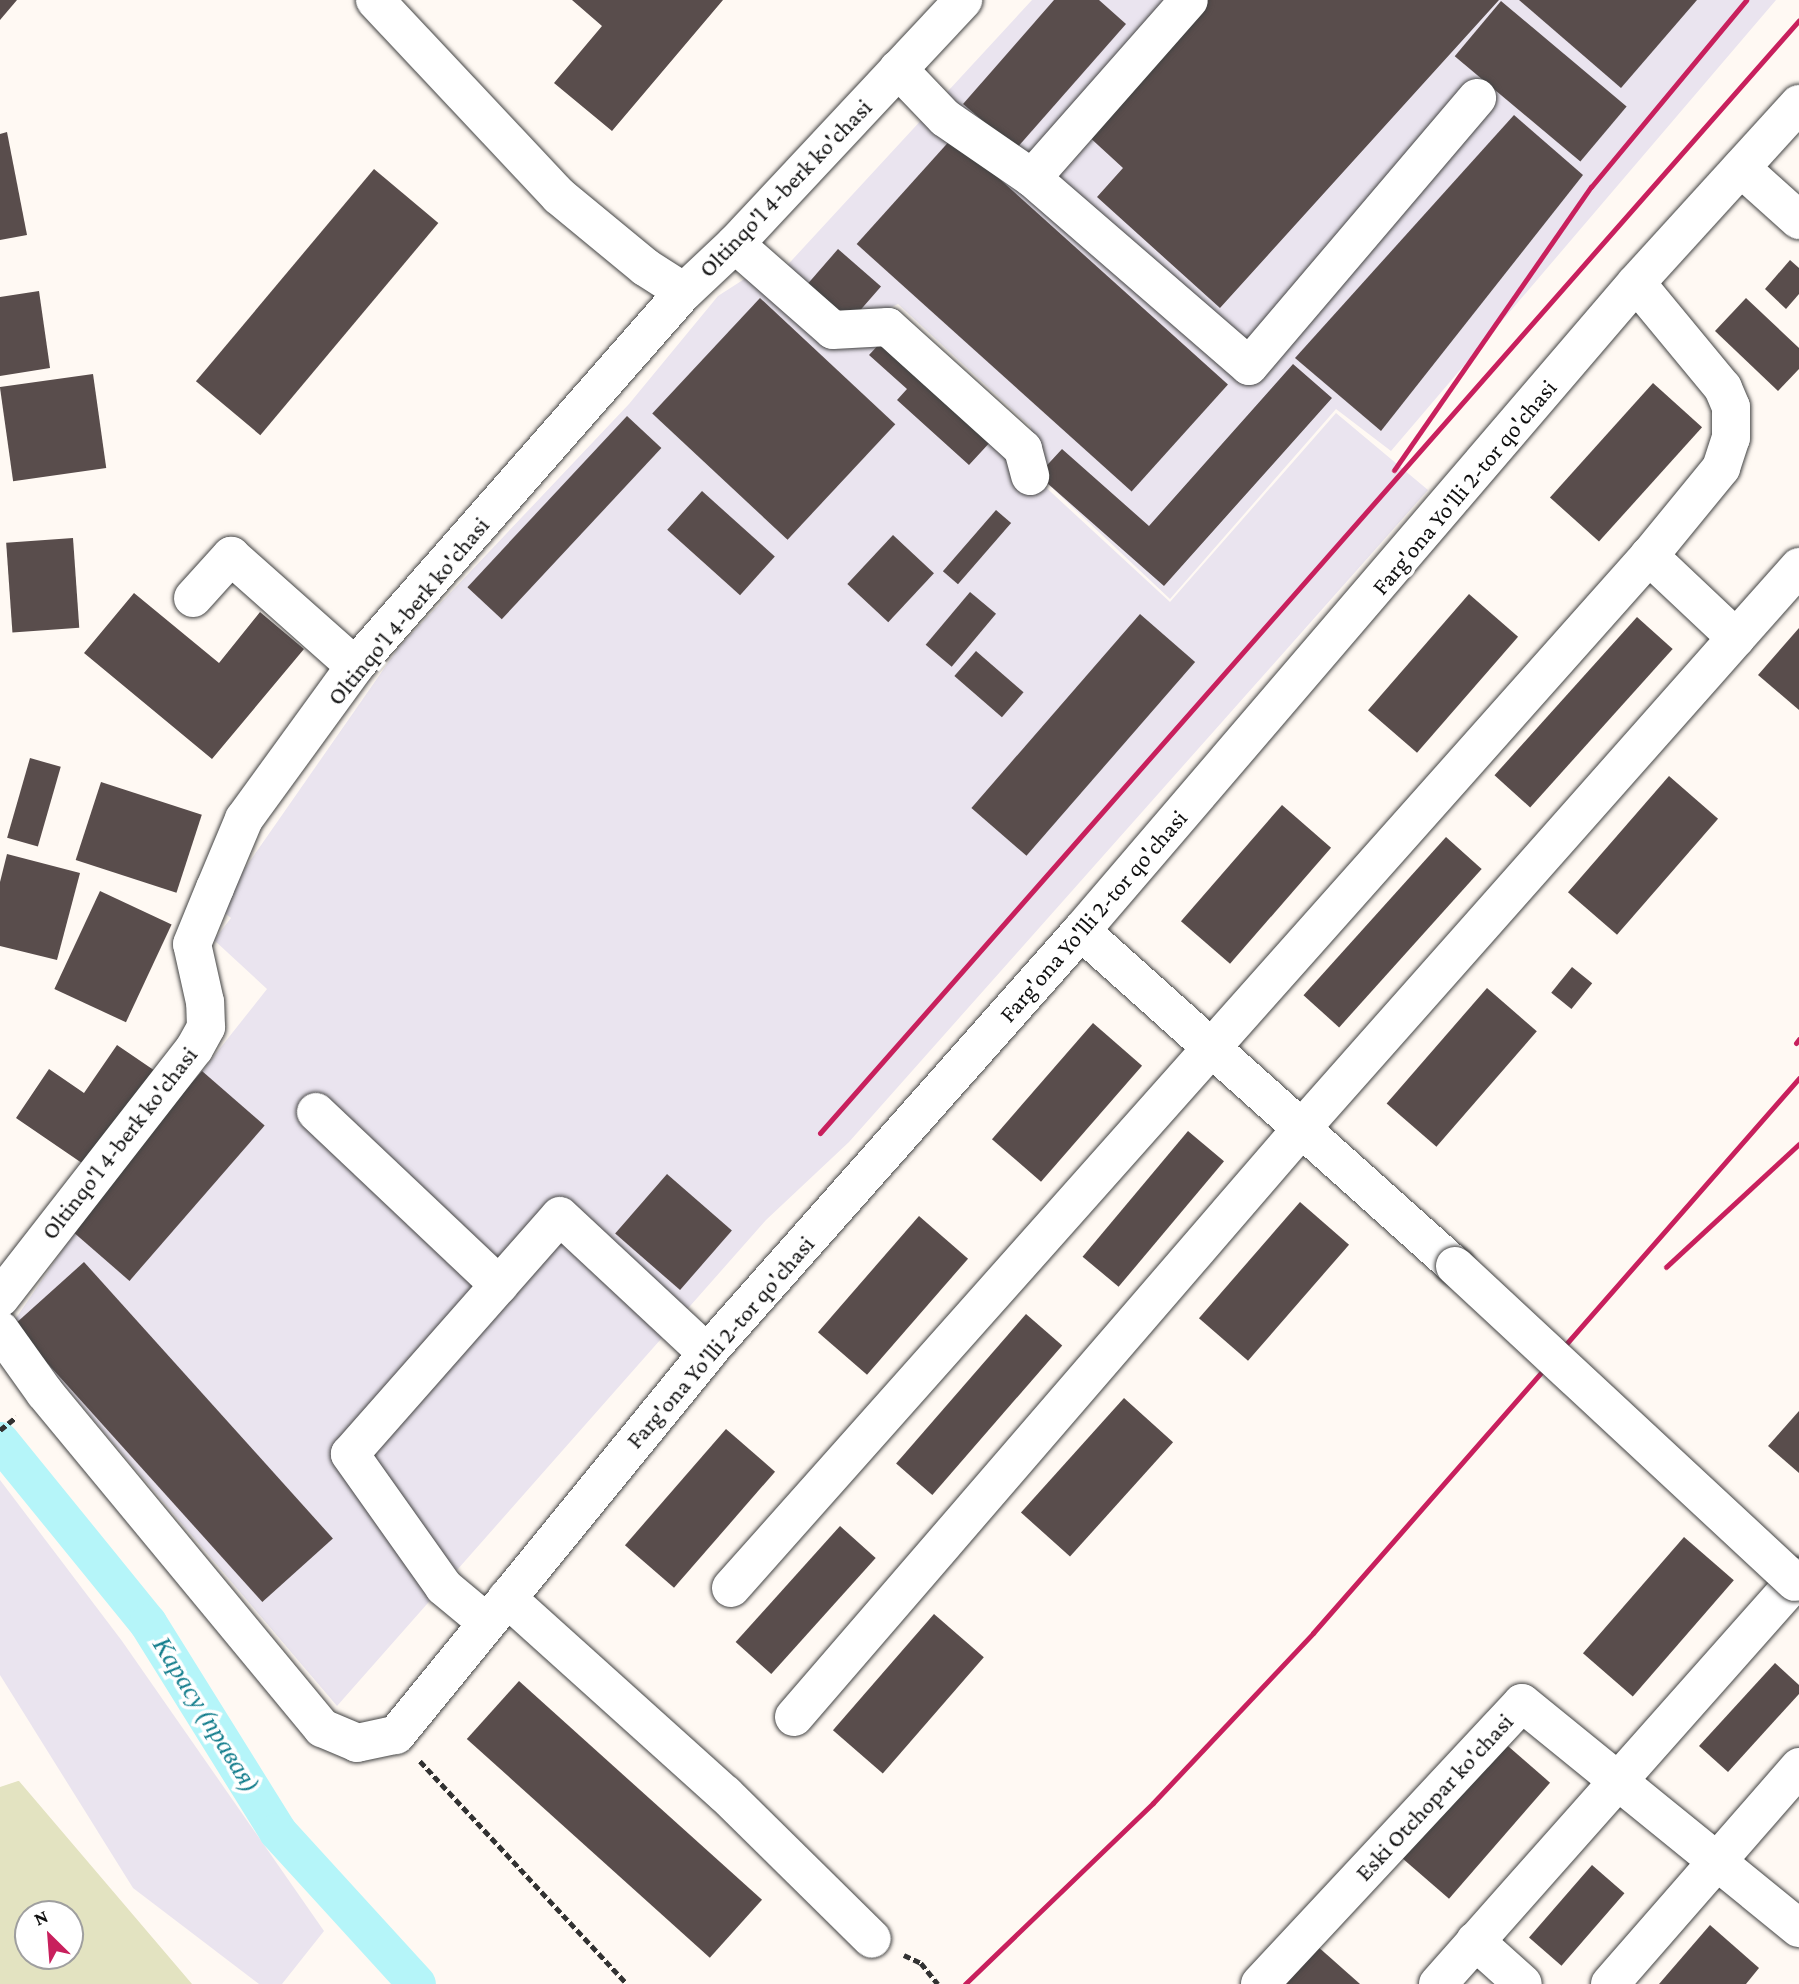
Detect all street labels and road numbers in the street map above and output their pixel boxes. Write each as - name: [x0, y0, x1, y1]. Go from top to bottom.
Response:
- street label: Oltinqo'l 4-berk ko'chasi: [693, 93, 877, 283]
- street label: Farg'ona Yo'lli 2-tor qo'chasi: [1366, 374, 1562, 600]
- street label: Oltinqo'l 4-berk ko'chasi: [321, 511, 495, 711]
- street label: Farg'ona Yo'lli 2-tor qo'chasi: [993, 804, 1193, 1028]
- street label: Oltinqo'l 4-berk ko'chasi: [35, 1041, 203, 1245]
- street label: Farg'ona Yo'lli 2-tor qo'chasi: [620, 1230, 820, 1454]
- street label: Eski Otchopar ko'chasi: [1349, 1707, 1519, 1887]

